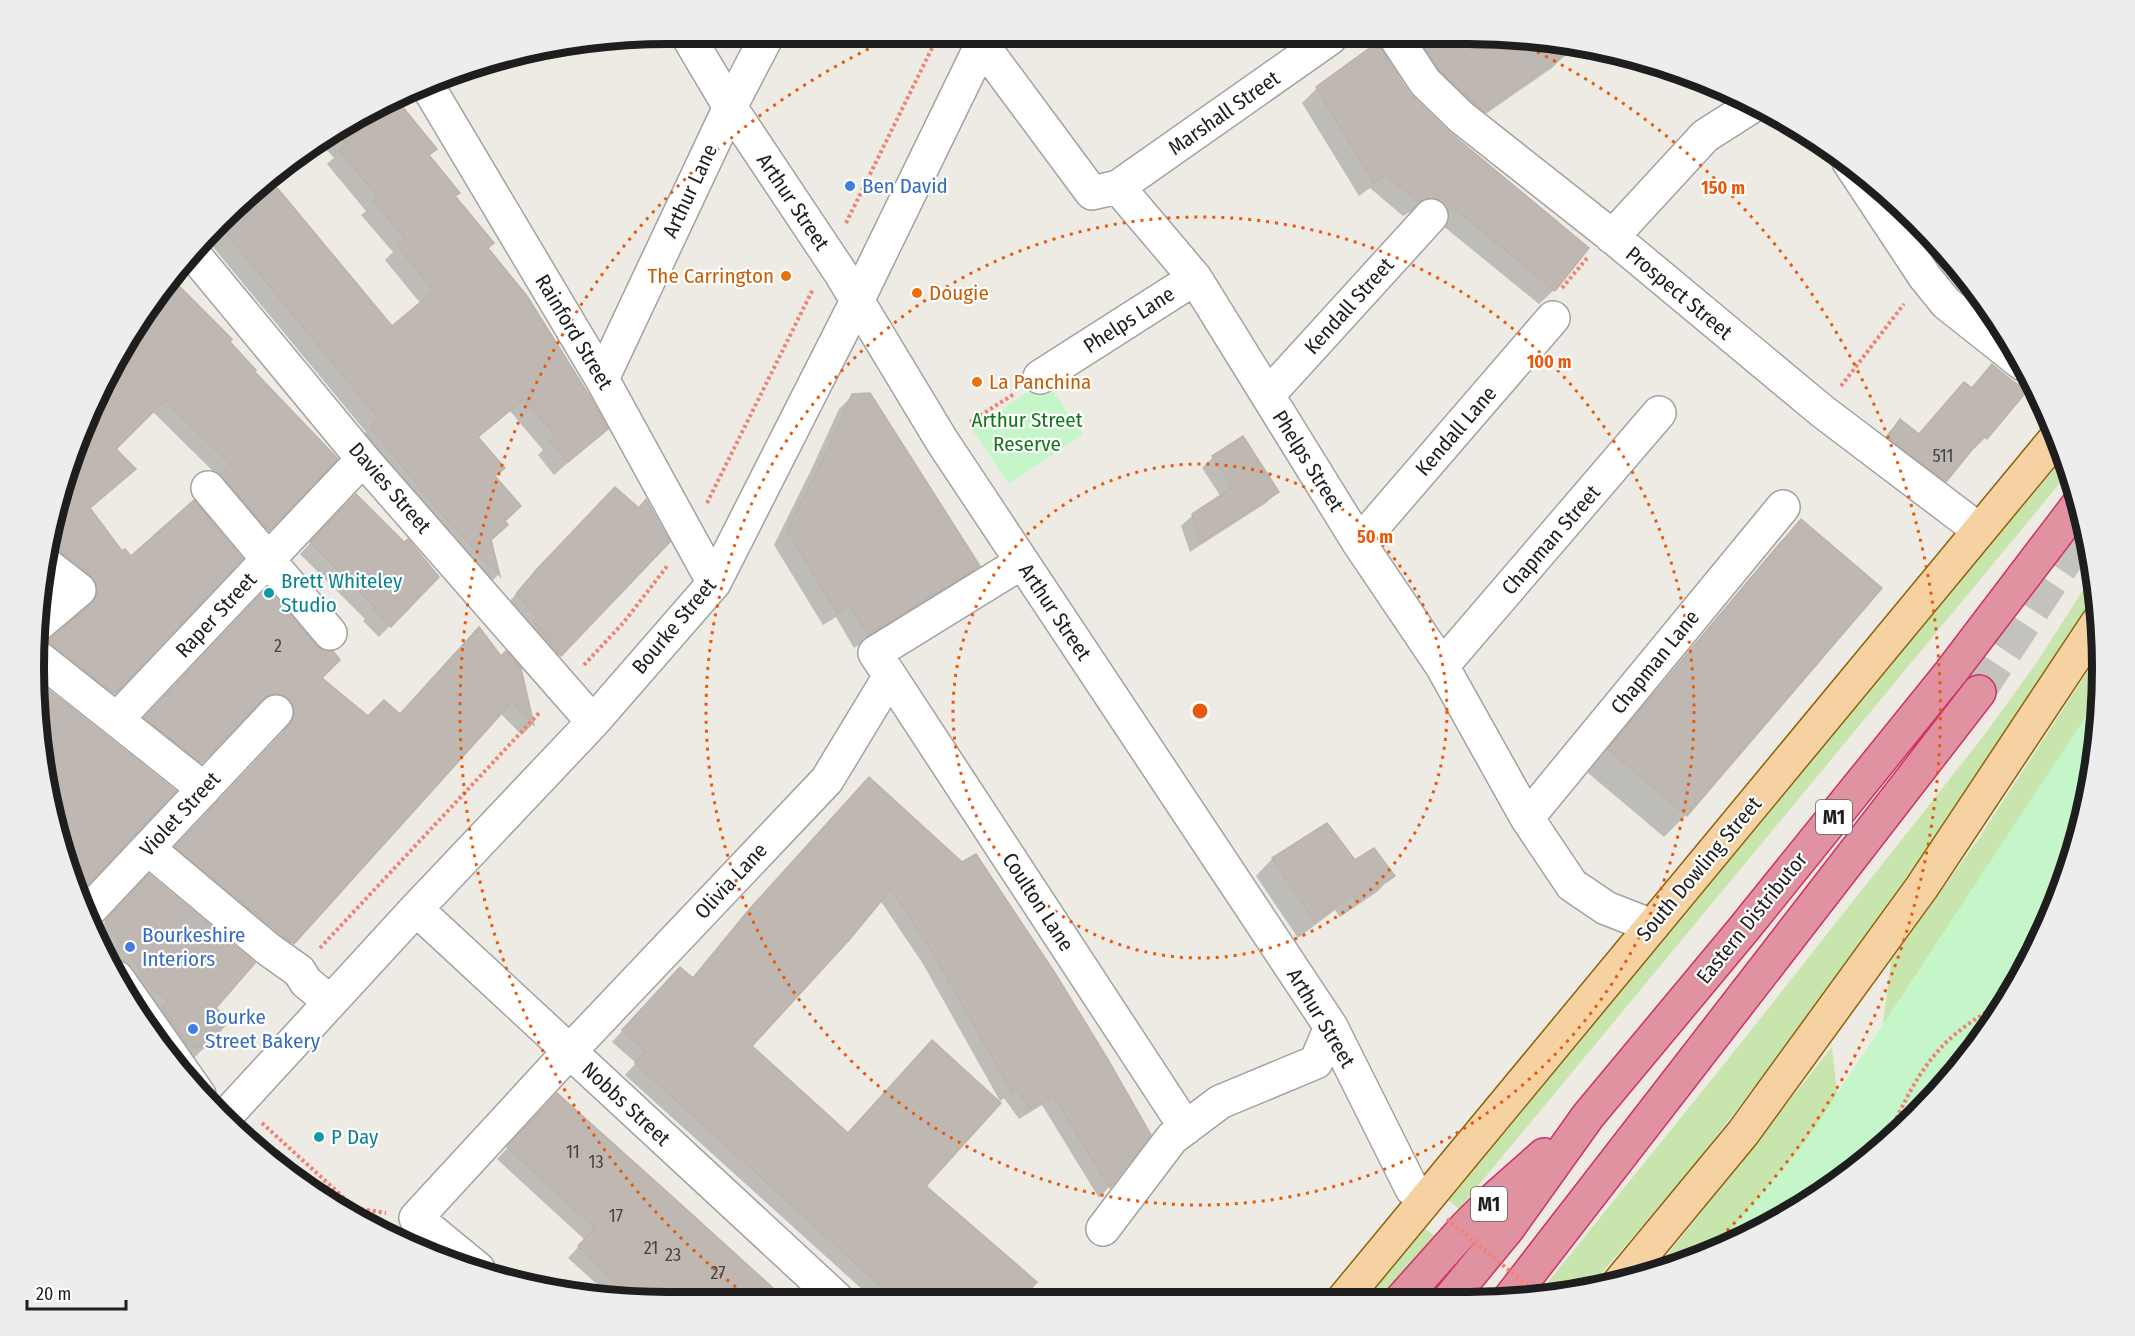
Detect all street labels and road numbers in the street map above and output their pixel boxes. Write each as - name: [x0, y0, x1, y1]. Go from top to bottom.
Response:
- street label: Marshall Street: [1163, 65, 1285, 161]
- street label: Arthur Lane: [657, 140, 723, 242]
- street label: Arthur Street: [751, 149, 835, 255]
- street label: Prospect Street: [1620, 241, 1738, 345]
- street label: Kendall Street: [1299, 252, 1399, 360]
- street label: Rainford Street: [529, 270, 619, 394]
- street label: Phelps Lane: [1079, 281, 1179, 359]
- street label: Kendall Lane: [1410, 381, 1502, 481]
- street label: Phelps Street: [1267, 406, 1349, 516]
- street label: Davies Street: [343, 437, 437, 539]
- street label: Chapman Street: [1496, 480, 1606, 600]
- street label: Arthur Street: [1013, 559, 1097, 665]
- street label: Raper Street: [170, 567, 262, 663]
- street label: Bourke Street: [626, 573, 722, 679]
- street label: Chapman Lane: [1605, 605, 1705, 719]
- street label: Violet Street: [134, 766, 226, 862]
- street label: South Dowling Street: [1631, 791, 1767, 947]
- road number: M1: [1816, 800, 1852, 834]
- street label: Olivia Lane: [689, 837, 773, 925]
- street label: Eastern Distributor: [1691, 846, 1813, 989]
- street label: Coulton Lane: [997, 848, 1079, 956]
- street label: Arthur Street: [1281, 964, 1361, 1072]
- street label: Nobbs Street: [576, 1056, 676, 1152]
- road number: M1: [1471, 1187, 1507, 1221]

